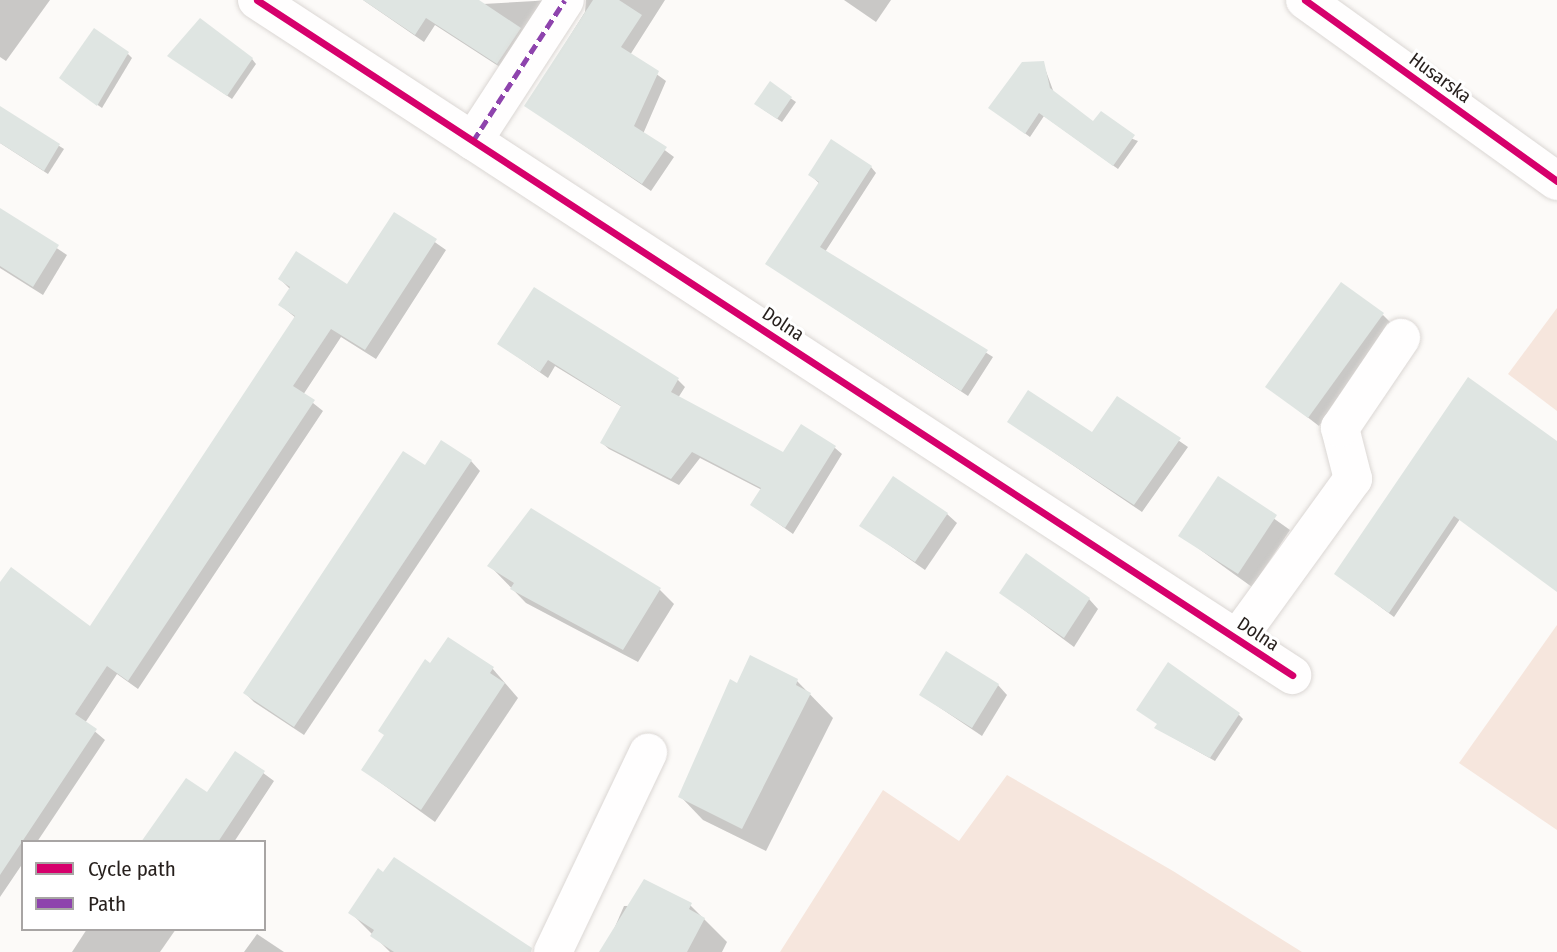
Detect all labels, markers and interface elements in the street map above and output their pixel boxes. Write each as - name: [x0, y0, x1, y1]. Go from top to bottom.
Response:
- street label: Husarska: [1405, 48, 1475, 108]
- street label: Dolna: [758, 302, 808, 346]
- street label: Dolna: [1233, 612, 1283, 656]
- legend: [21, 840, 266, 931]
- text: Cycle path: [88, 856, 176, 882]
- text: Path: [88, 891, 126, 917]

